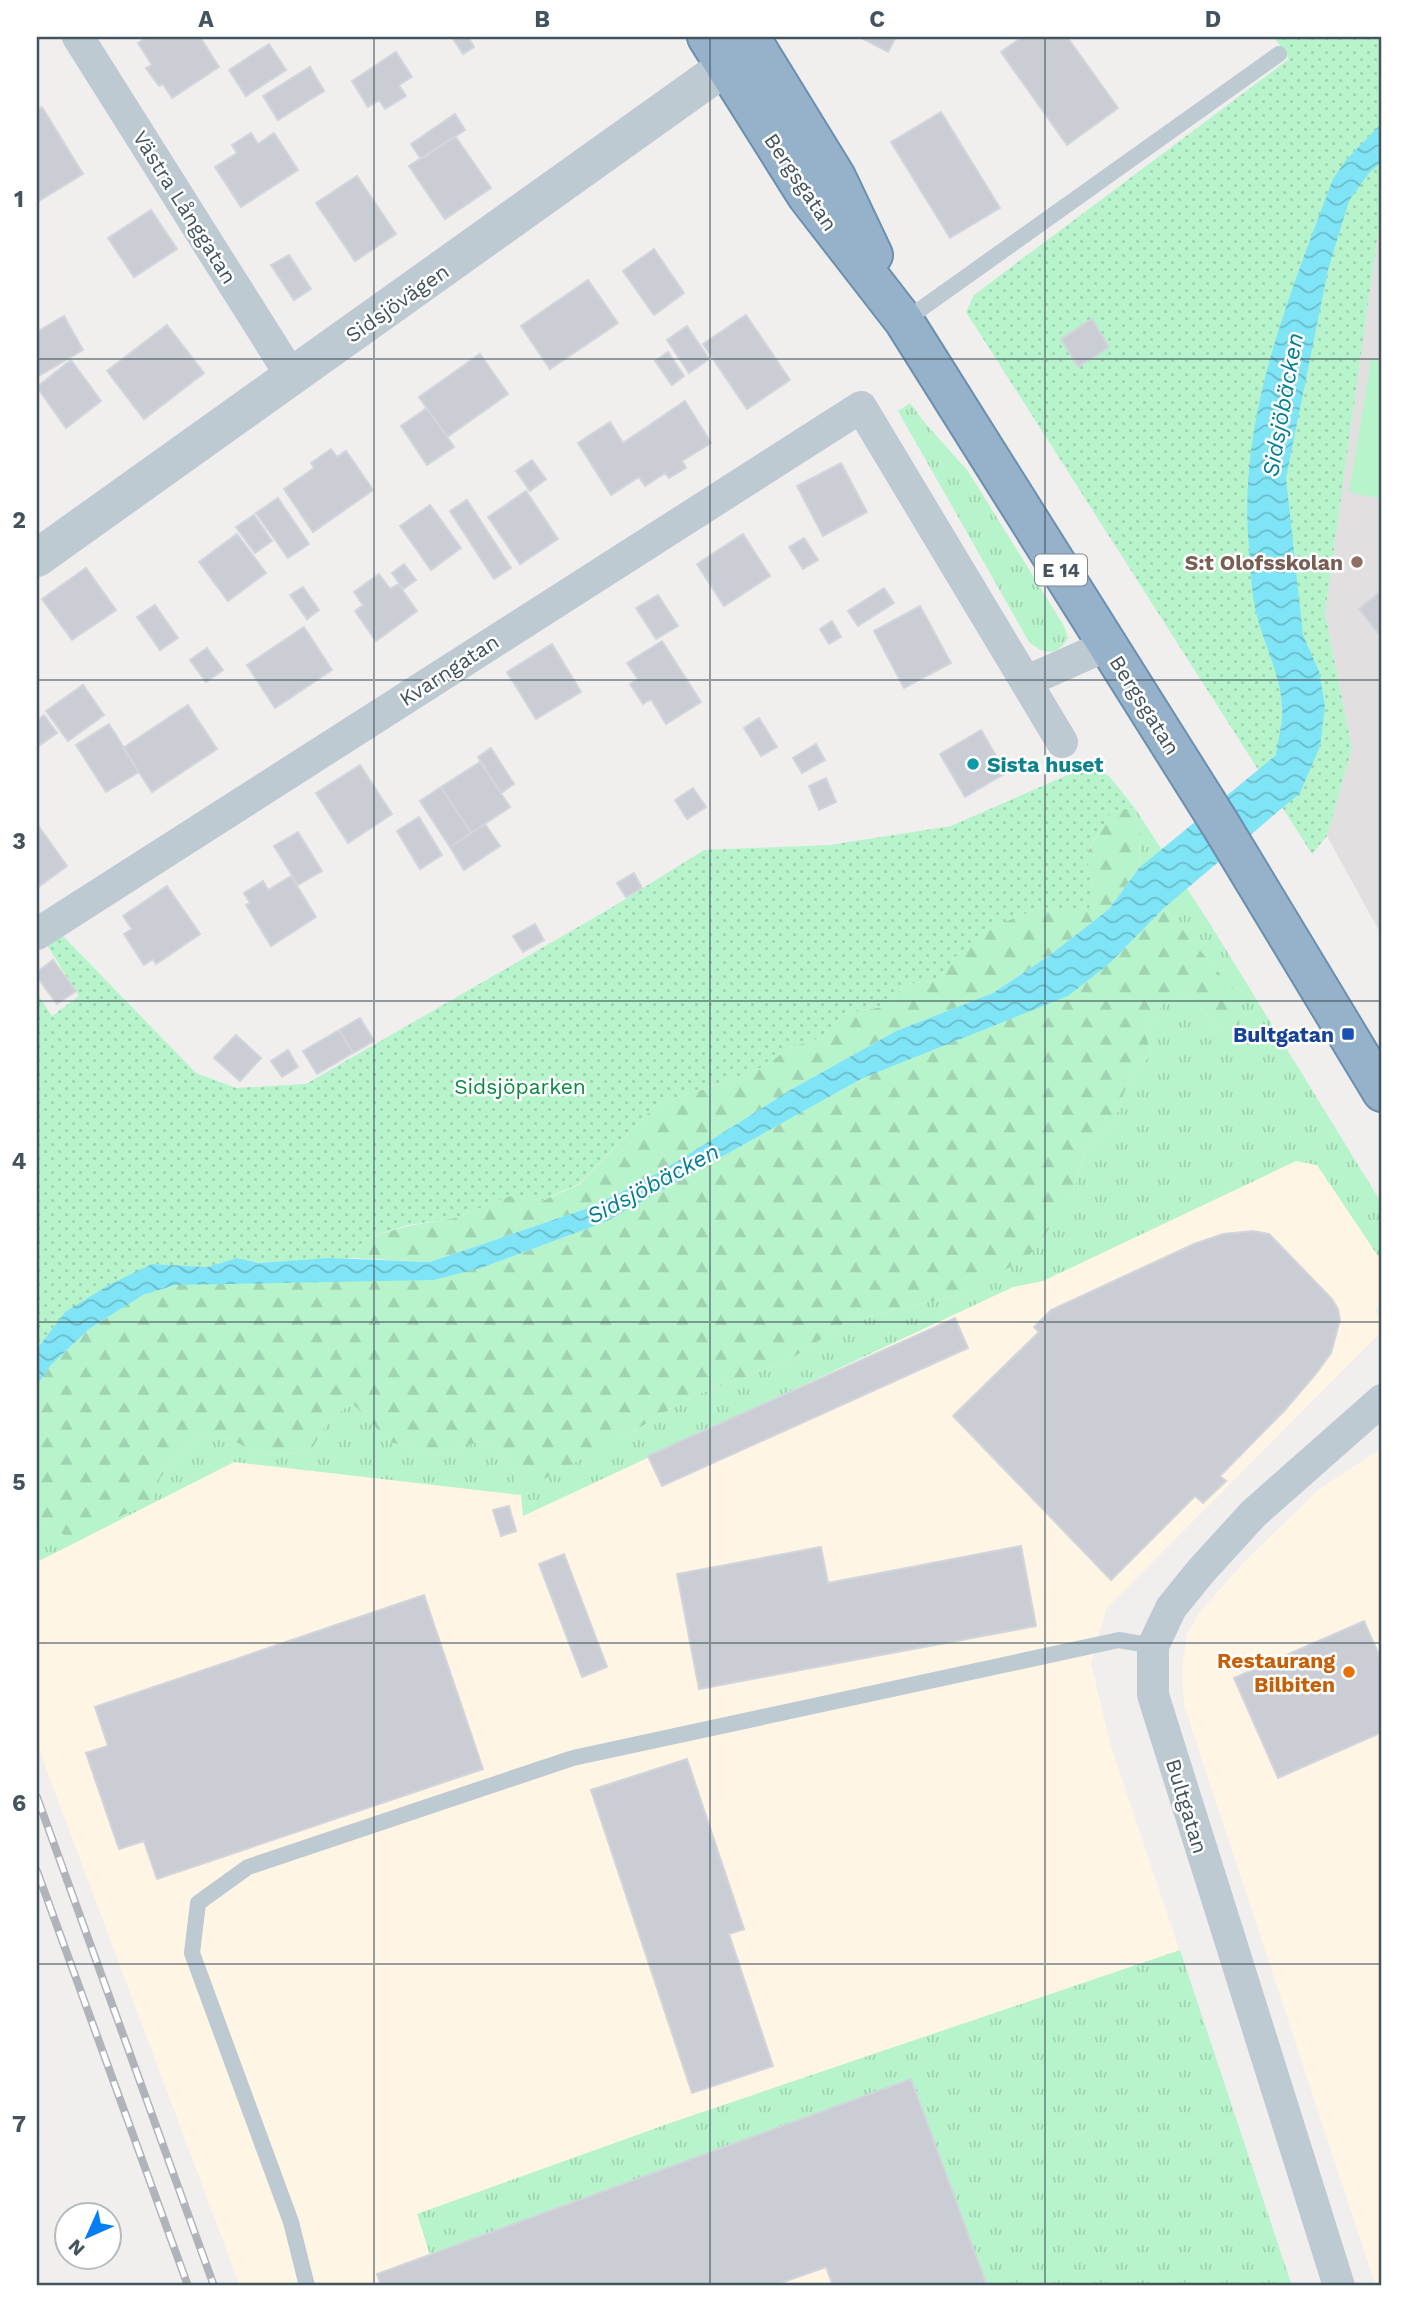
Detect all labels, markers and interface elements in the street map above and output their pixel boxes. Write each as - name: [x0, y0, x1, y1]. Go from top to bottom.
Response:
- text: A: [198, 6, 214, 33]
- text: B: [534, 6, 550, 33]
- text: C: [869, 6, 885, 33]
- text: D: [1205, 6, 1221, 33]
- street label: Västra Långgatan: [128, 126, 242, 288]
- street label: Bergsgatan: [759, 128, 843, 236]
- text: 1: [14, 186, 24, 213]
- street label: Sidsjövägen: [341, 258, 453, 348]
- water label: Sidsjöbäcken: [1257, 331, 1309, 479]
- text: 2: [12, 507, 26, 534]
- place label: S:t Olofsskolan: [1185, 550, 1343, 575]
- road number: E 14: [1035, 554, 1087, 586]
- marker: S:t Olofsskolan: [1349, 554, 1365, 570]
- street label: Kvarngatan: [395, 629, 503, 711]
- street label: Bergsgatan: [1105, 651, 1185, 759]
- place label: Sista huset: [987, 752, 1104, 777]
- marker: Sista huset: [965, 756, 981, 772]
- text: 3: [12, 828, 26, 855]
- place label: Bultgatan: [1233, 1022, 1334, 1047]
- marker: Bultgatan: [1340, 1026, 1356, 1042]
- park label: Sidsjöparken: [454, 1074, 586, 1099]
- water label: Sidsjöbäcken: [582, 1138, 724, 1230]
- text: 4: [12, 1148, 27, 1175]
- text: 5: [12, 1469, 26, 1496]
- place label: Restaurang Bilbiten: [1217, 1648, 1335, 1697]
- marker: Restaurang Bilbiten: [1341, 1664, 1357, 1680]
- street label: Bultgatan: [1161, 1756, 1213, 1856]
- text: 6: [12, 1790, 26, 1817]
- text: 7: [12, 2111, 26, 2138]
- north arrow: [52, 2200, 122, 2270]
- text: N: [63, 2235, 89, 2261]

